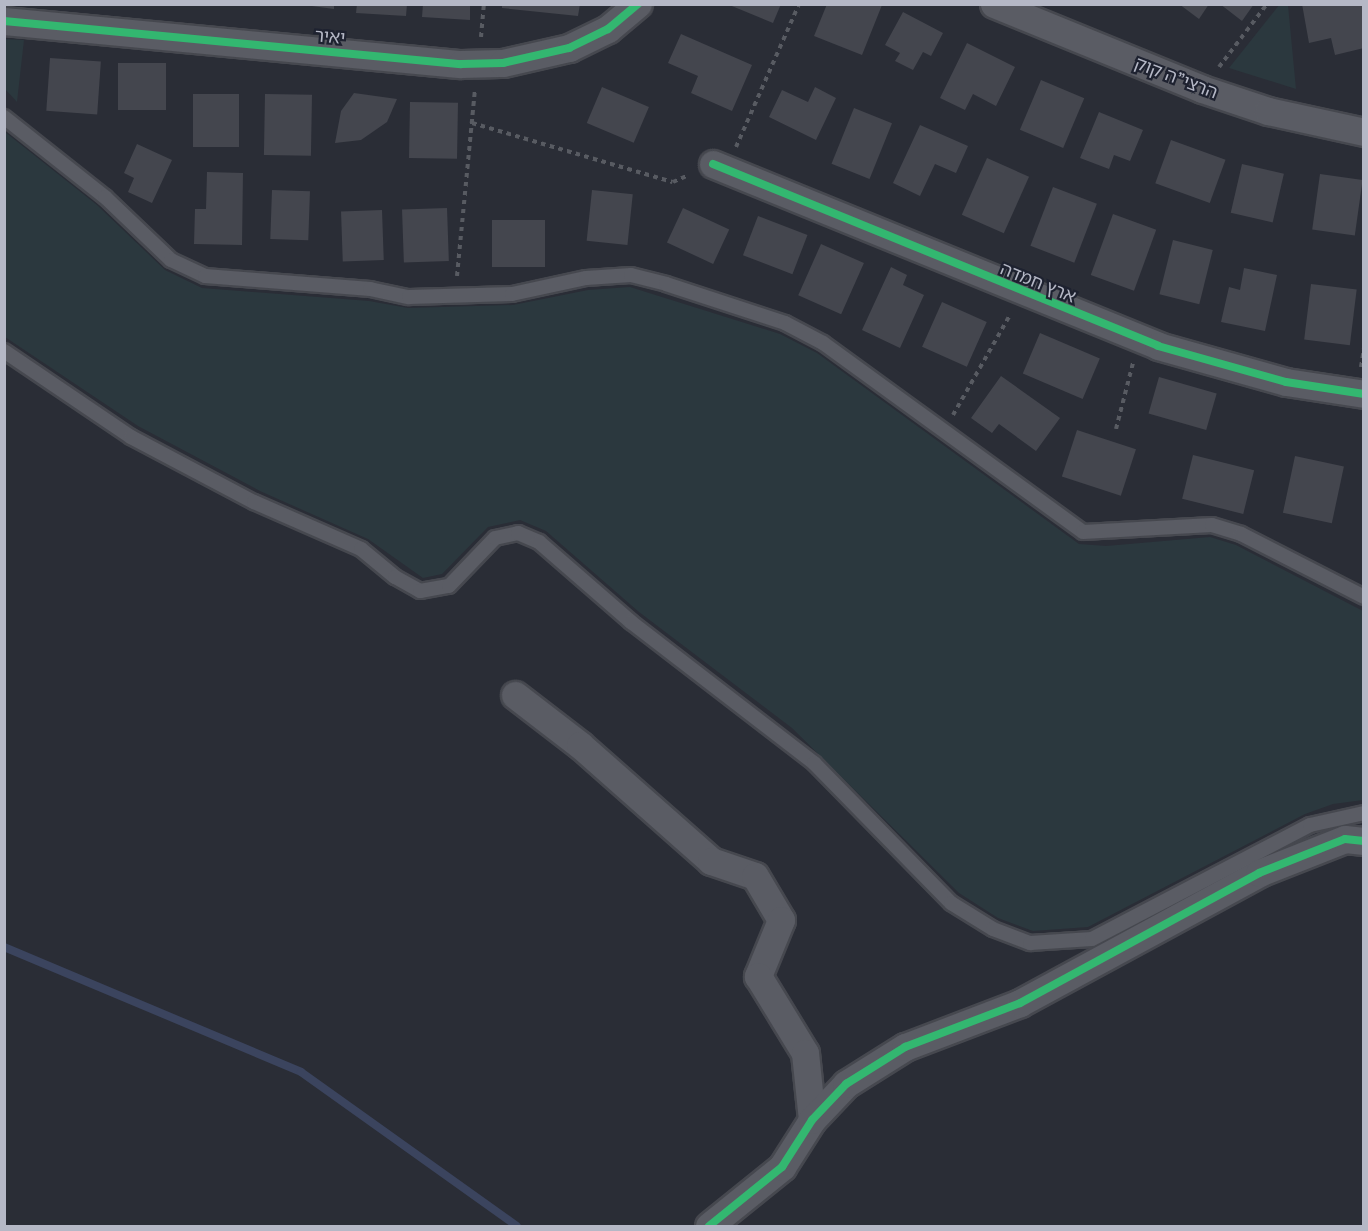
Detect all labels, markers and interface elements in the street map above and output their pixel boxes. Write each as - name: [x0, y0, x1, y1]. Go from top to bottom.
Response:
- street label: יאיר: [314, 25, 346, 49]
- street label: הרצי"ה קוק: [1131, 52, 1221, 104]
- street label: ארץ חמדה: [997, 258, 1079, 308]

